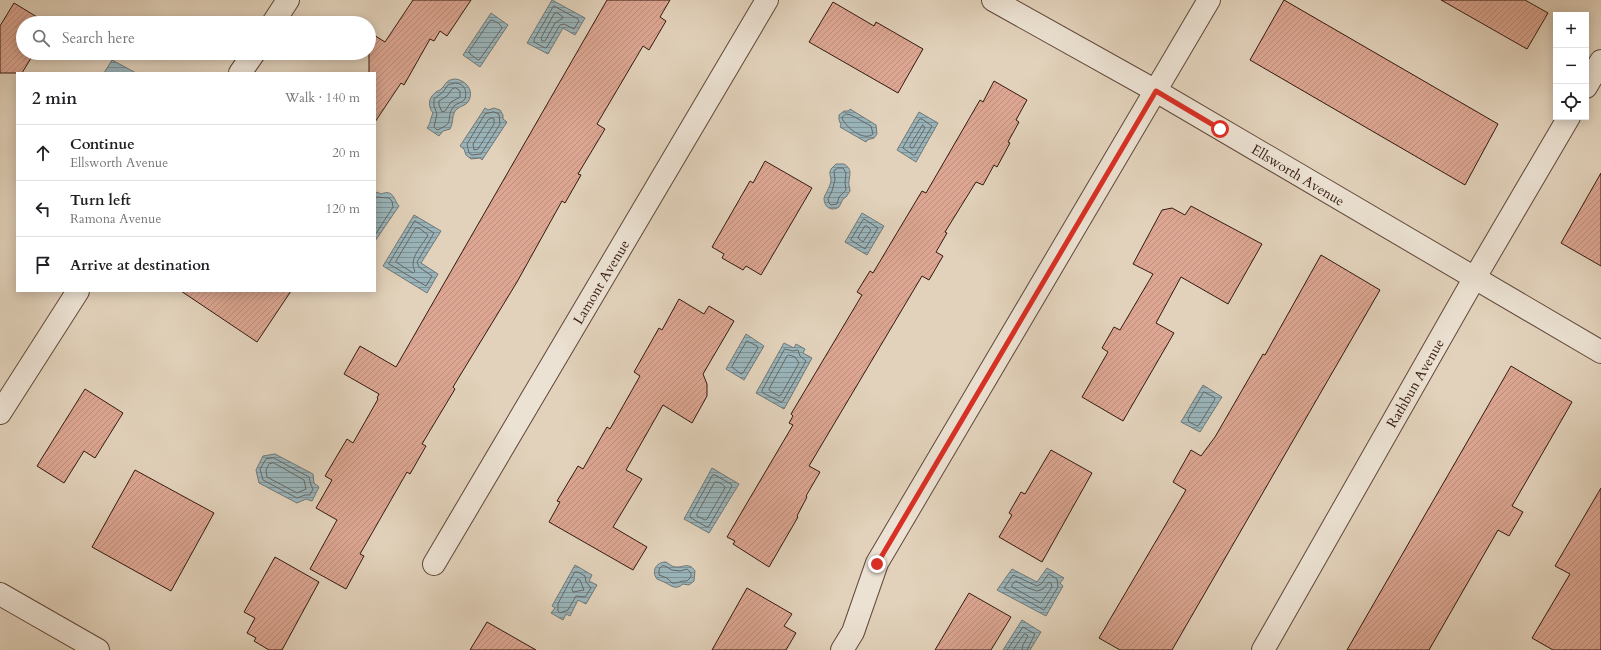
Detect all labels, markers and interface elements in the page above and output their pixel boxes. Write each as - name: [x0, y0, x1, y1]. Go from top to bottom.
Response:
- map controls: [1553, 12, 1589, 120]
- button: +: [1553, 12, 1589, 48]
- search box: [16, 16, 376, 60]
- icon: search: [30, 27, 52, 49]
- text: Search here: [62, 28, 135, 48]
- button: −: [1553, 48, 1589, 84]
- button: locate: [1553, 84, 1589, 120]
- text: 2 min: [32, 87, 77, 110]
- text: Walk · 140 m: [285, 89, 360, 107]
- route start: [1211, 120, 1229, 138]
- text: Continue: [70, 134, 135, 154]
- street label: Ellsworth Avenue: [1248, 140, 1348, 211]
- icon: ahead: [32, 142, 54, 164]
- text: 20 m: [332, 144, 360, 162]
- text: Ellsworth Avenue: [70, 154, 168, 172]
- text: Turn left: [70, 190, 131, 210]
- icon: left: [32, 198, 54, 220]
- text: 120 m: [326, 200, 360, 218]
- text: Ramona Avenue: [70, 210, 161, 228]
- street label: Lamont Avenue: [569, 236, 634, 328]
- icon: arrive: [32, 254, 54, 276]
- text: Arrive at destination: [70, 255, 210, 275]
- street label: Rathbun Avenue: [1382, 335, 1449, 431]
- route end: [868, 555, 886, 573]

